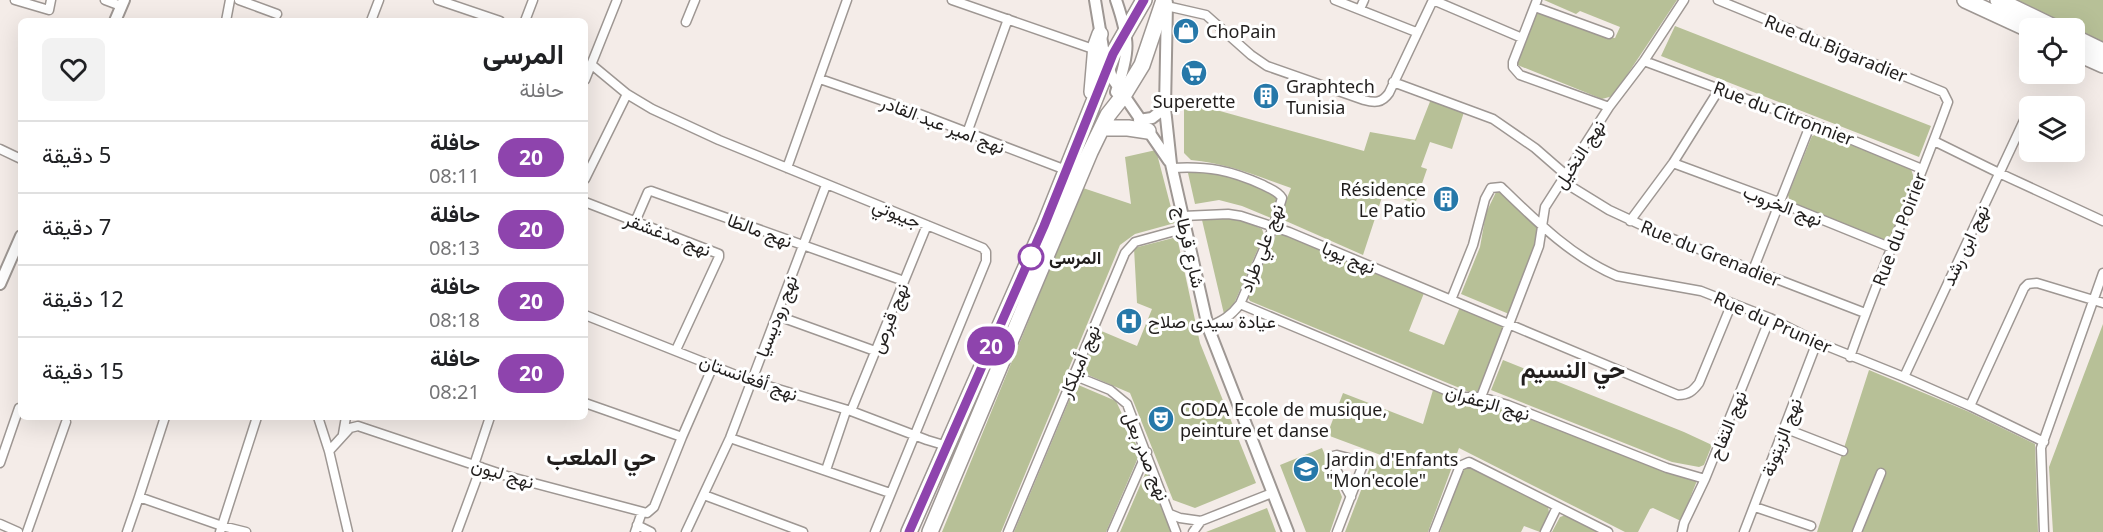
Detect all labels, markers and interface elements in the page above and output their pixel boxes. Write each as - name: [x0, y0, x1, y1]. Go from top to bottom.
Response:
- street label: Rue du Bigaradier: [1761, 8, 1911, 88]
- shop icon: ChoPain: [1171, 16, 1201, 46]
- map controls: [2019, 18, 2085, 162]
- button: locate: [2019, 18, 2085, 84]
- place label: ChoPain: [1206, 19, 1276, 43]
- text: المرسى: [483, 34, 564, 72]
- button: heart: [42, 38, 105, 101]
- supermarket icon: Superette: [1179, 58, 1209, 88]
- place label: Graphtech Tunisia: [1286, 74, 1375, 119]
- street label: Rue du Citronnier: [1710, 75, 1858, 151]
- text: حافلة: [519, 76, 564, 103]
- building icon: Graphtech Tunisia: [1251, 81, 1281, 111]
- street label: نهج امير عبد القادر: [876, 89, 1009, 160]
- place label: Superette: [1153, 89, 1235, 113]
- button: layers: [2019, 96, 2085, 162]
- street label: نهج النخيل: [1548, 115, 1611, 194]
- text: حافلة: [430, 126, 480, 156]
- text: 5 دقيقة: [42, 139, 111, 169]
- text: 20: [519, 143, 543, 171]
- text: 08:11: [429, 162, 480, 189]
- street label: Rue du Poirier: [1866, 168, 1932, 289]
- place label: Résidence Le Patio: [1340, 177, 1426, 222]
- street label: نهج الخروب: [1739, 179, 1826, 232]
- building icon: Résidence Le Patio: [1431, 184, 1461, 214]
- street label: جيبوتي: [868, 192, 925, 237]
- text: حافلة: [430, 198, 480, 228]
- street label: نهج علي طراد: [1233, 200, 1293, 297]
- street label: نهج ابن رشد: [1936, 201, 1995, 290]
- street label: شارع قرطاج: [1168, 204, 1211, 290]
- street label: نهج مدغشقر: [620, 206, 715, 262]
- street label: نهج مالطا: [724, 207, 796, 254]
- text: 7 دقيقة: [42, 211, 111, 241]
- street label: Rue du Grenadier: [1637, 214, 1785, 292]
- text: 20: [519, 215, 543, 243]
- text: 08:13: [429, 234, 480, 261]
- street label: نهج يوبا: [1318, 235, 1379, 280]
- marker: المرسى: [1018, 244, 1044, 270]
- place label: المرسى: [1049, 245, 1101, 269]
- text: حافلة: [430, 270, 480, 300]
- street label: نهج روديسيا: [749, 272, 803, 361]
- street label: نهج قبرص: [864, 279, 915, 357]
- text: 12 دقيقة: [42, 283, 124, 313]
- street label: Rue du Prunier: [1710, 285, 1836, 359]
- text: 20: [519, 287, 543, 315]
- text: 08:18: [429, 306, 480, 333]
- hospital icon: عيادة سيدى صلاح: [1114, 306, 1144, 336]
- place label: عيادة سيدى صلاح: [1148, 309, 1276, 334]
- street label: نهج أميلكار: [1052, 321, 1106, 403]
- line badge: 20: [964, 326, 1018, 366]
- text: 20: [979, 332, 1003, 360]
- text: حافلة: [430, 342, 480, 372]
- street label: نهج أفغانستان: [696, 348, 801, 407]
- district label: حي النسيم: [1521, 352, 1625, 390]
- text: 15 دقيقة: [42, 355, 124, 385]
- text: 20: [519, 359, 543, 387]
- text: 08:21: [429, 378, 480, 405]
- street label: نهج الزعفران: [1443, 379, 1533, 426]
- street label: نهج التفاح: [1702, 387, 1753, 464]
- street label: نهج الزيتونة: [1755, 394, 1808, 480]
- place label: CODA Ecole de musique, peinture et danse: [1180, 397, 1387, 442]
- theatre icon: CODA Ecole de musique, peinture et danse: [1146, 404, 1176, 434]
- street label: نهج صدر بعل: [1117, 408, 1176, 505]
- district label: حي الملعب: [546, 439, 656, 477]
- place label: Jardin d'Enfants "Mon'ecole": [1324, 447, 1458, 492]
- street label: نهج ليون: [469, 452, 537, 495]
- school or university icon: Jardin d'Enfants "Mon'ecole": [1291, 454, 1321, 484]

